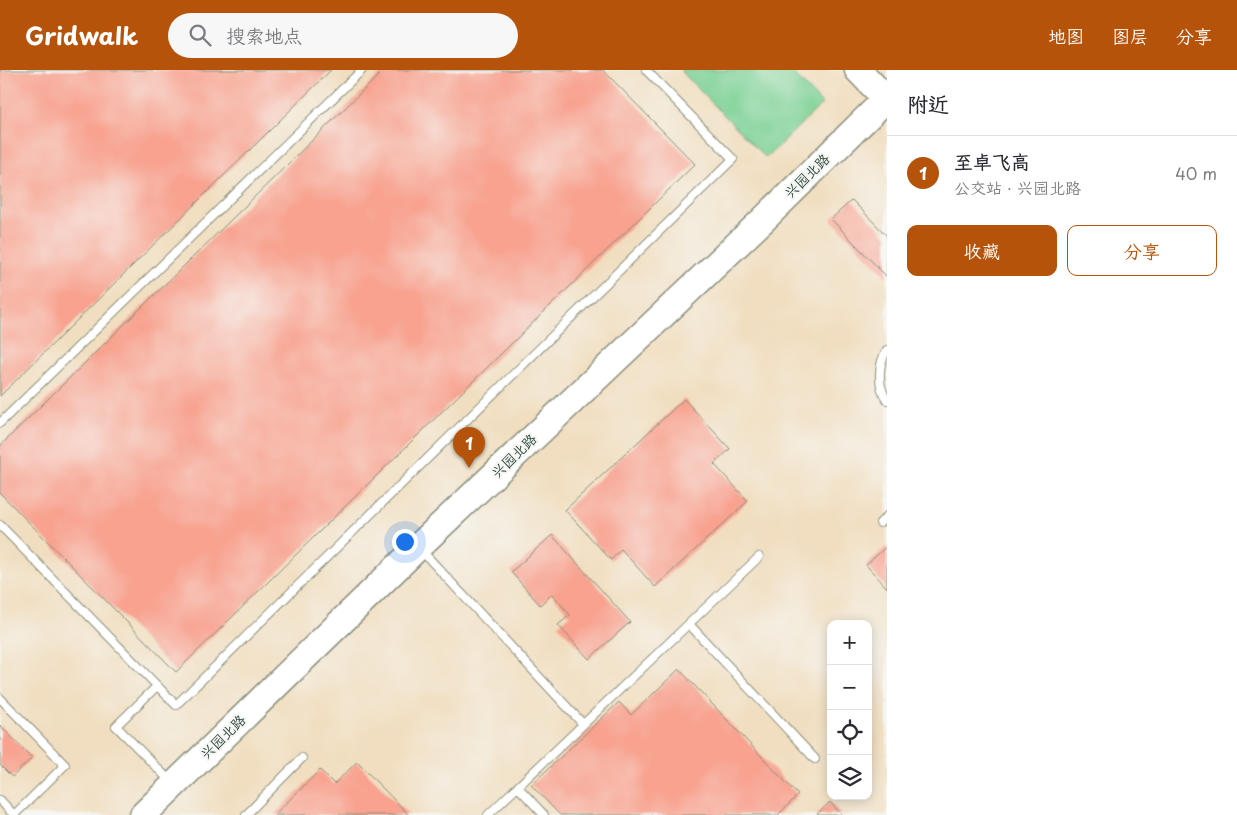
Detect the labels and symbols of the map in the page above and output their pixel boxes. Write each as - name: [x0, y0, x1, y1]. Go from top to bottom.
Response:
- street label: 兴园北路: [779, 149, 834, 203]
- pin: 1: [453, 427, 485, 468]
- street label: 兴园北路: [486, 429, 541, 483]
- your location: [392, 529, 418, 555]
- street label: 兴园北路: [195, 710, 250, 764]

